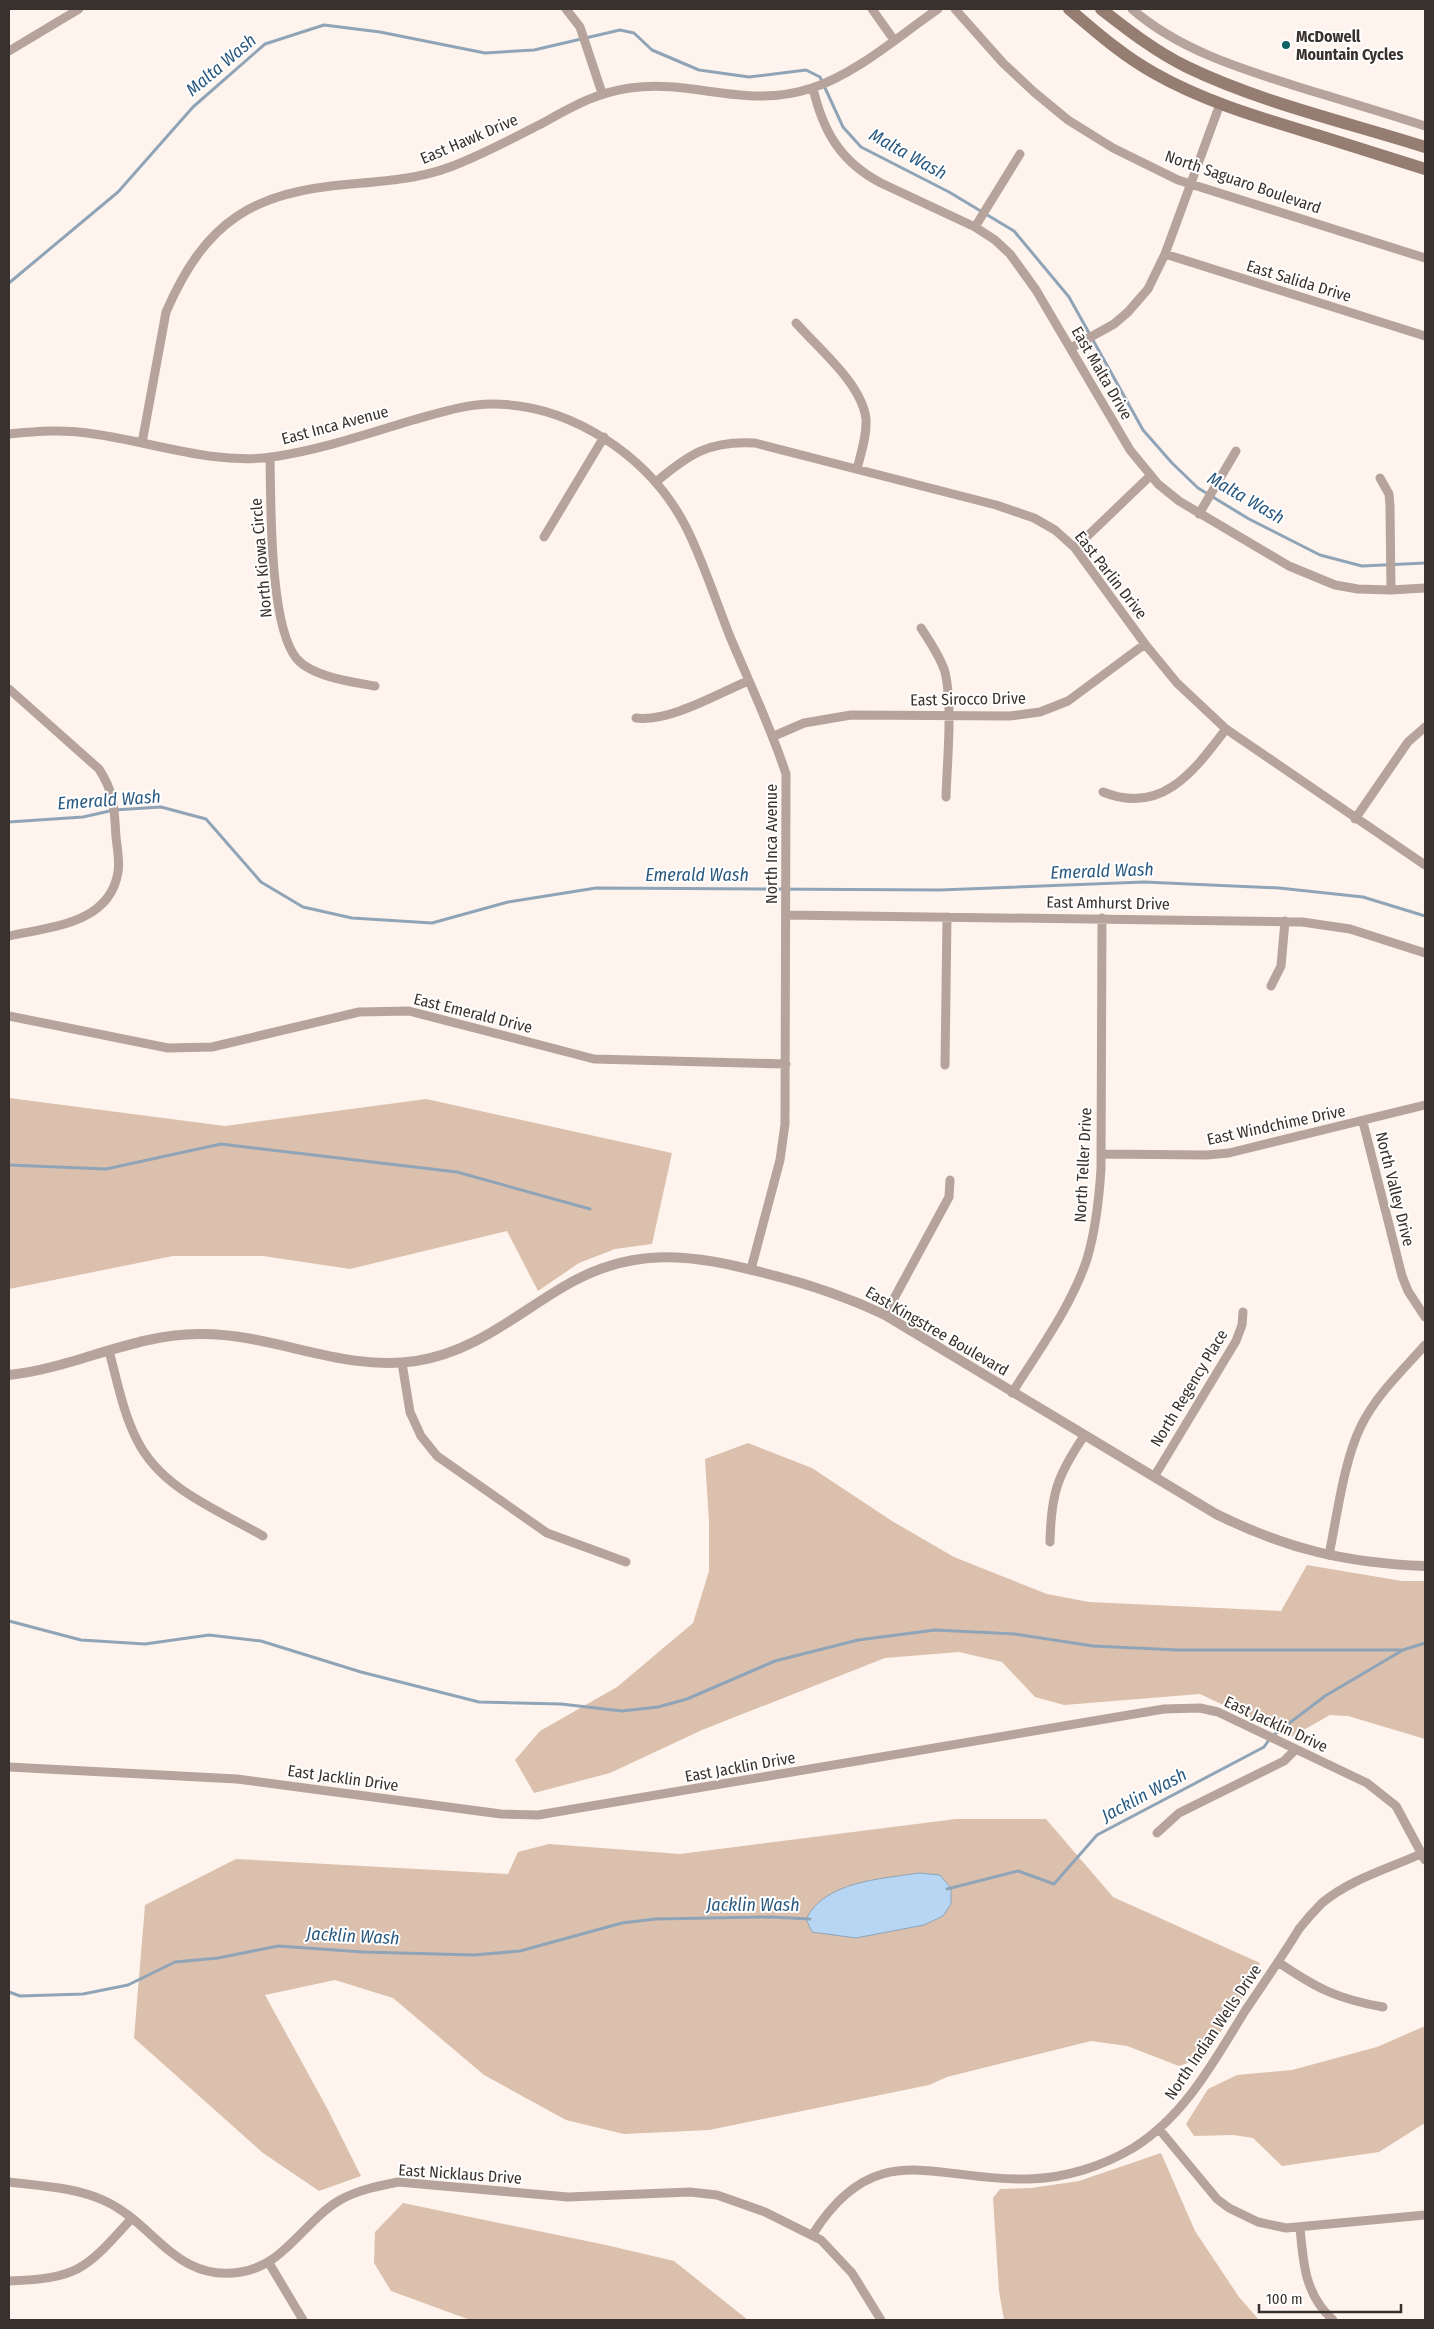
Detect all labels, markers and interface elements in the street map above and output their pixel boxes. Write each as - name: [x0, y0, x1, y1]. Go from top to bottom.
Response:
- place label: McDowell Mountain Cycles: [1296, 27, 1404, 64]
- water label: Malta Wash: [181, 29, 261, 101]
- marker: McDowell Mountain Cycles: [1280, 39, 1292, 51]
- street label: East Hawk Drive: [417, 110, 521, 168]
- water label: Malta Wash: [865, 124, 951, 184]
- street label: North Saguaro Boulevard: [1163, 146, 1323, 218]
- street label: East Salida Drive: [1244, 256, 1354, 306]
- street label: East Malta Drive: [1068, 323, 1136, 423]
- street label: East Inca Avenue: [279, 402, 391, 448]
- water label: Malta Wash: [1204, 467, 1288, 529]
- street label: North Kiowa Circle: [246, 497, 276, 619]
- street label: East Parlin Drive: [1071, 527, 1151, 623]
- street label: East Sirocco Drive: [910, 688, 1026, 710]
- street label: North Inca Avenue: [762, 784, 781, 904]
- water label: Emerald Wash: [57, 785, 161, 815]
- water label: Emerald Wash: [1050, 858, 1154, 884]
- water label: Emerald Wash: [645, 864, 749, 886]
- street label: East Amhurst Drive: [1046, 892, 1170, 914]
- street label: East Emerald Drive: [412, 989, 534, 1037]
- street label: East Windchime Drive: [1205, 1101, 1347, 1149]
- street label: North Teller Drive: [1071, 1107, 1096, 1223]
- street label: North Valley Drive: [1372, 1130, 1418, 1248]
- street label: East Kingstree Boulevard: [862, 1282, 1012, 1380]
- street label: North Regency Place: [1146, 1326, 1232, 1450]
- street label: East Jacklin Drive: [1221, 1692, 1331, 1756]
- street label: East Jacklin Drive: [683, 1748, 797, 1786]
- street label: East Jacklin Drive: [286, 1761, 400, 1795]
- water label: Jacklin Wash: [1097, 1763, 1190, 1827]
- water label: Jacklin Wash: [705, 1894, 800, 1916]
- water label: Jacklin Wash: [305, 1923, 400, 1949]
- street label: North Indian Wells Drive: [1161, 1961, 1265, 2103]
- street label: East Nicklaus Drive: [398, 2160, 522, 2188]
- scale bar: [1259, 2282, 1402, 2314]
- text: 100 m: [1266, 2290, 1303, 2308]

